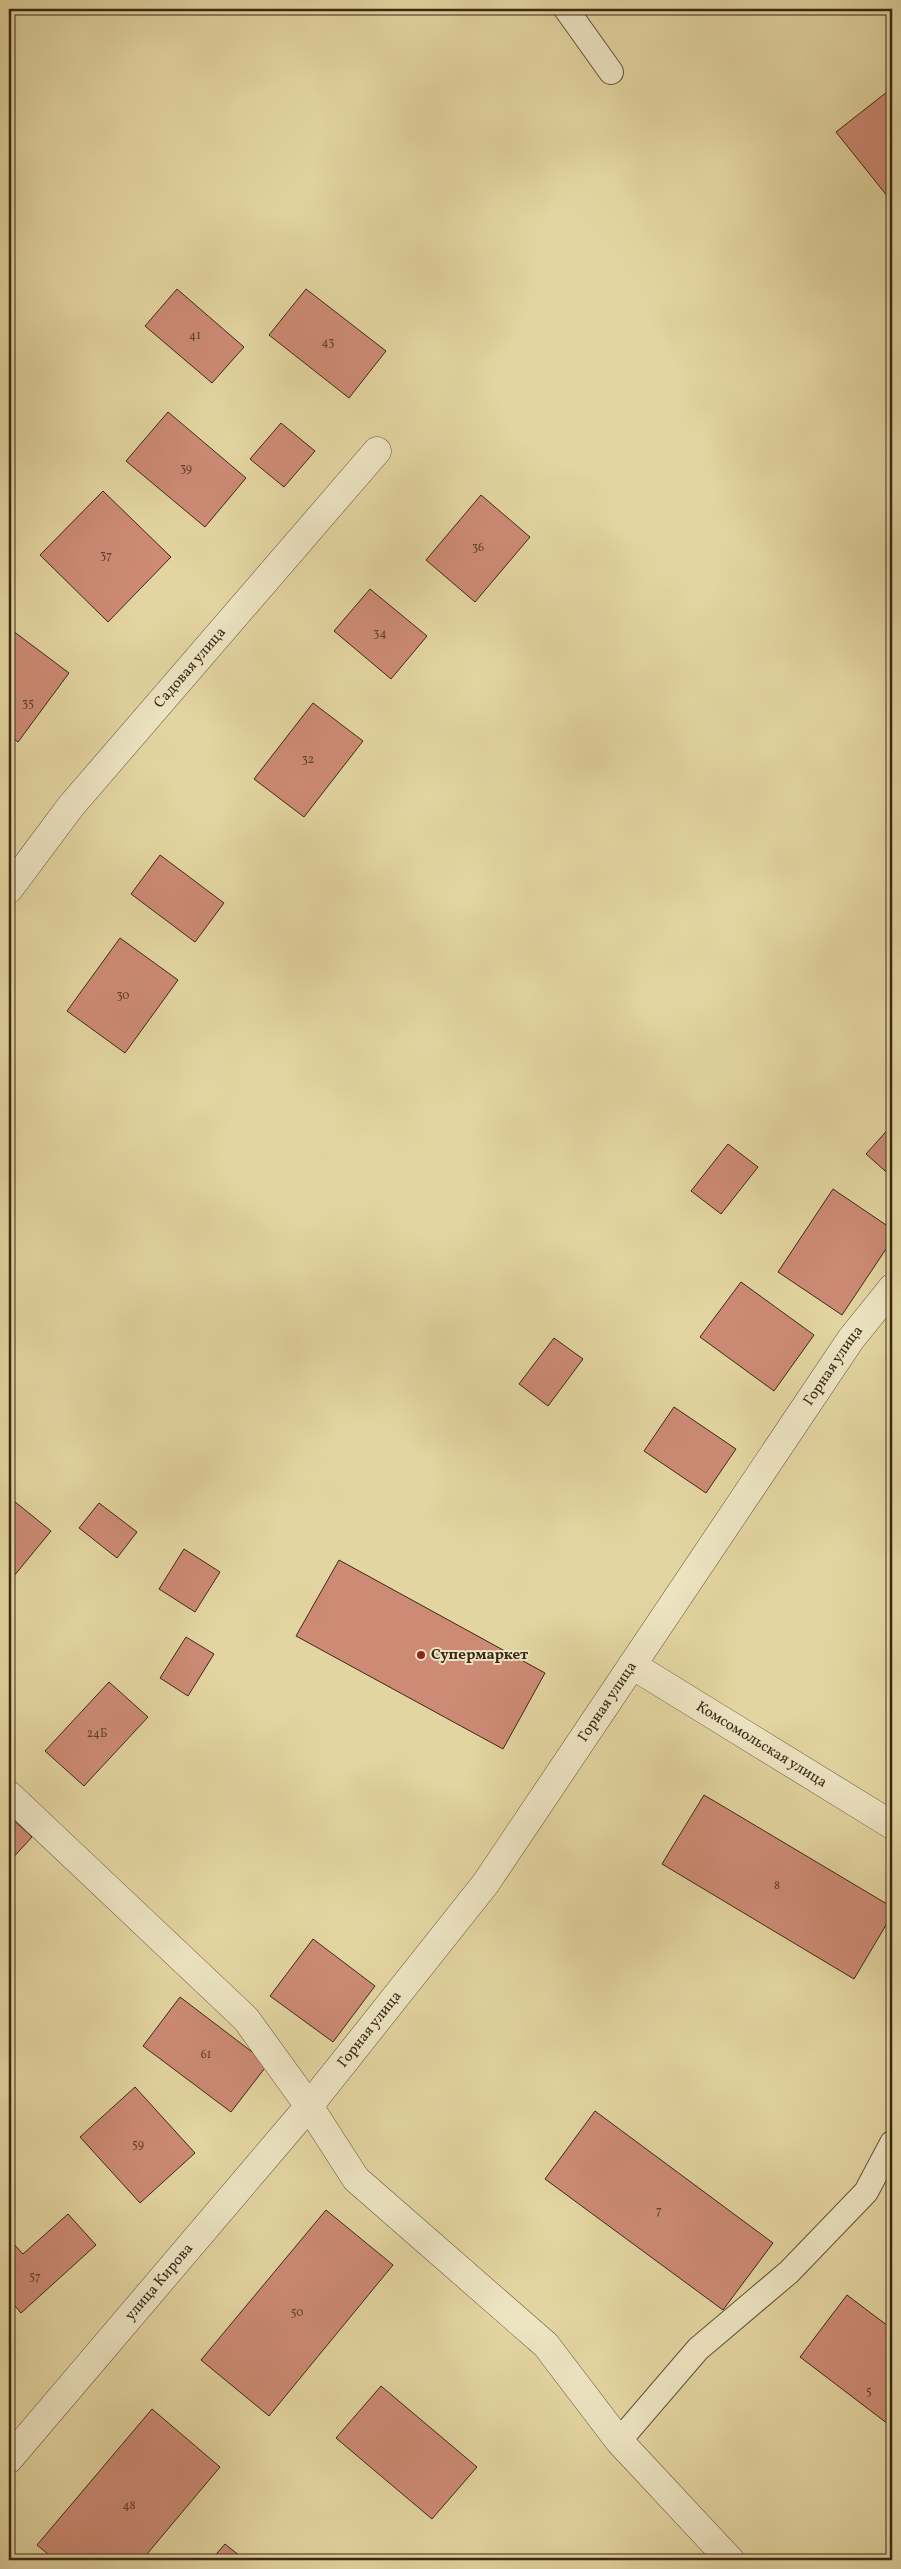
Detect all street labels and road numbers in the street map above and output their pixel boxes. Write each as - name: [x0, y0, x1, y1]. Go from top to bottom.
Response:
- street label: Садовая улица: [149, 623, 231, 713]
- street label: Горная улица: [799, 1321, 868, 1410]
- street label: Горная улица: [573, 1658, 642, 1746]
- street label: Комсомольская улица: [692, 1696, 831, 1793]
- street label: Горная улица: [333, 1987, 407, 2072]
- street label: улица Кирова: [120, 2239, 198, 2326]

